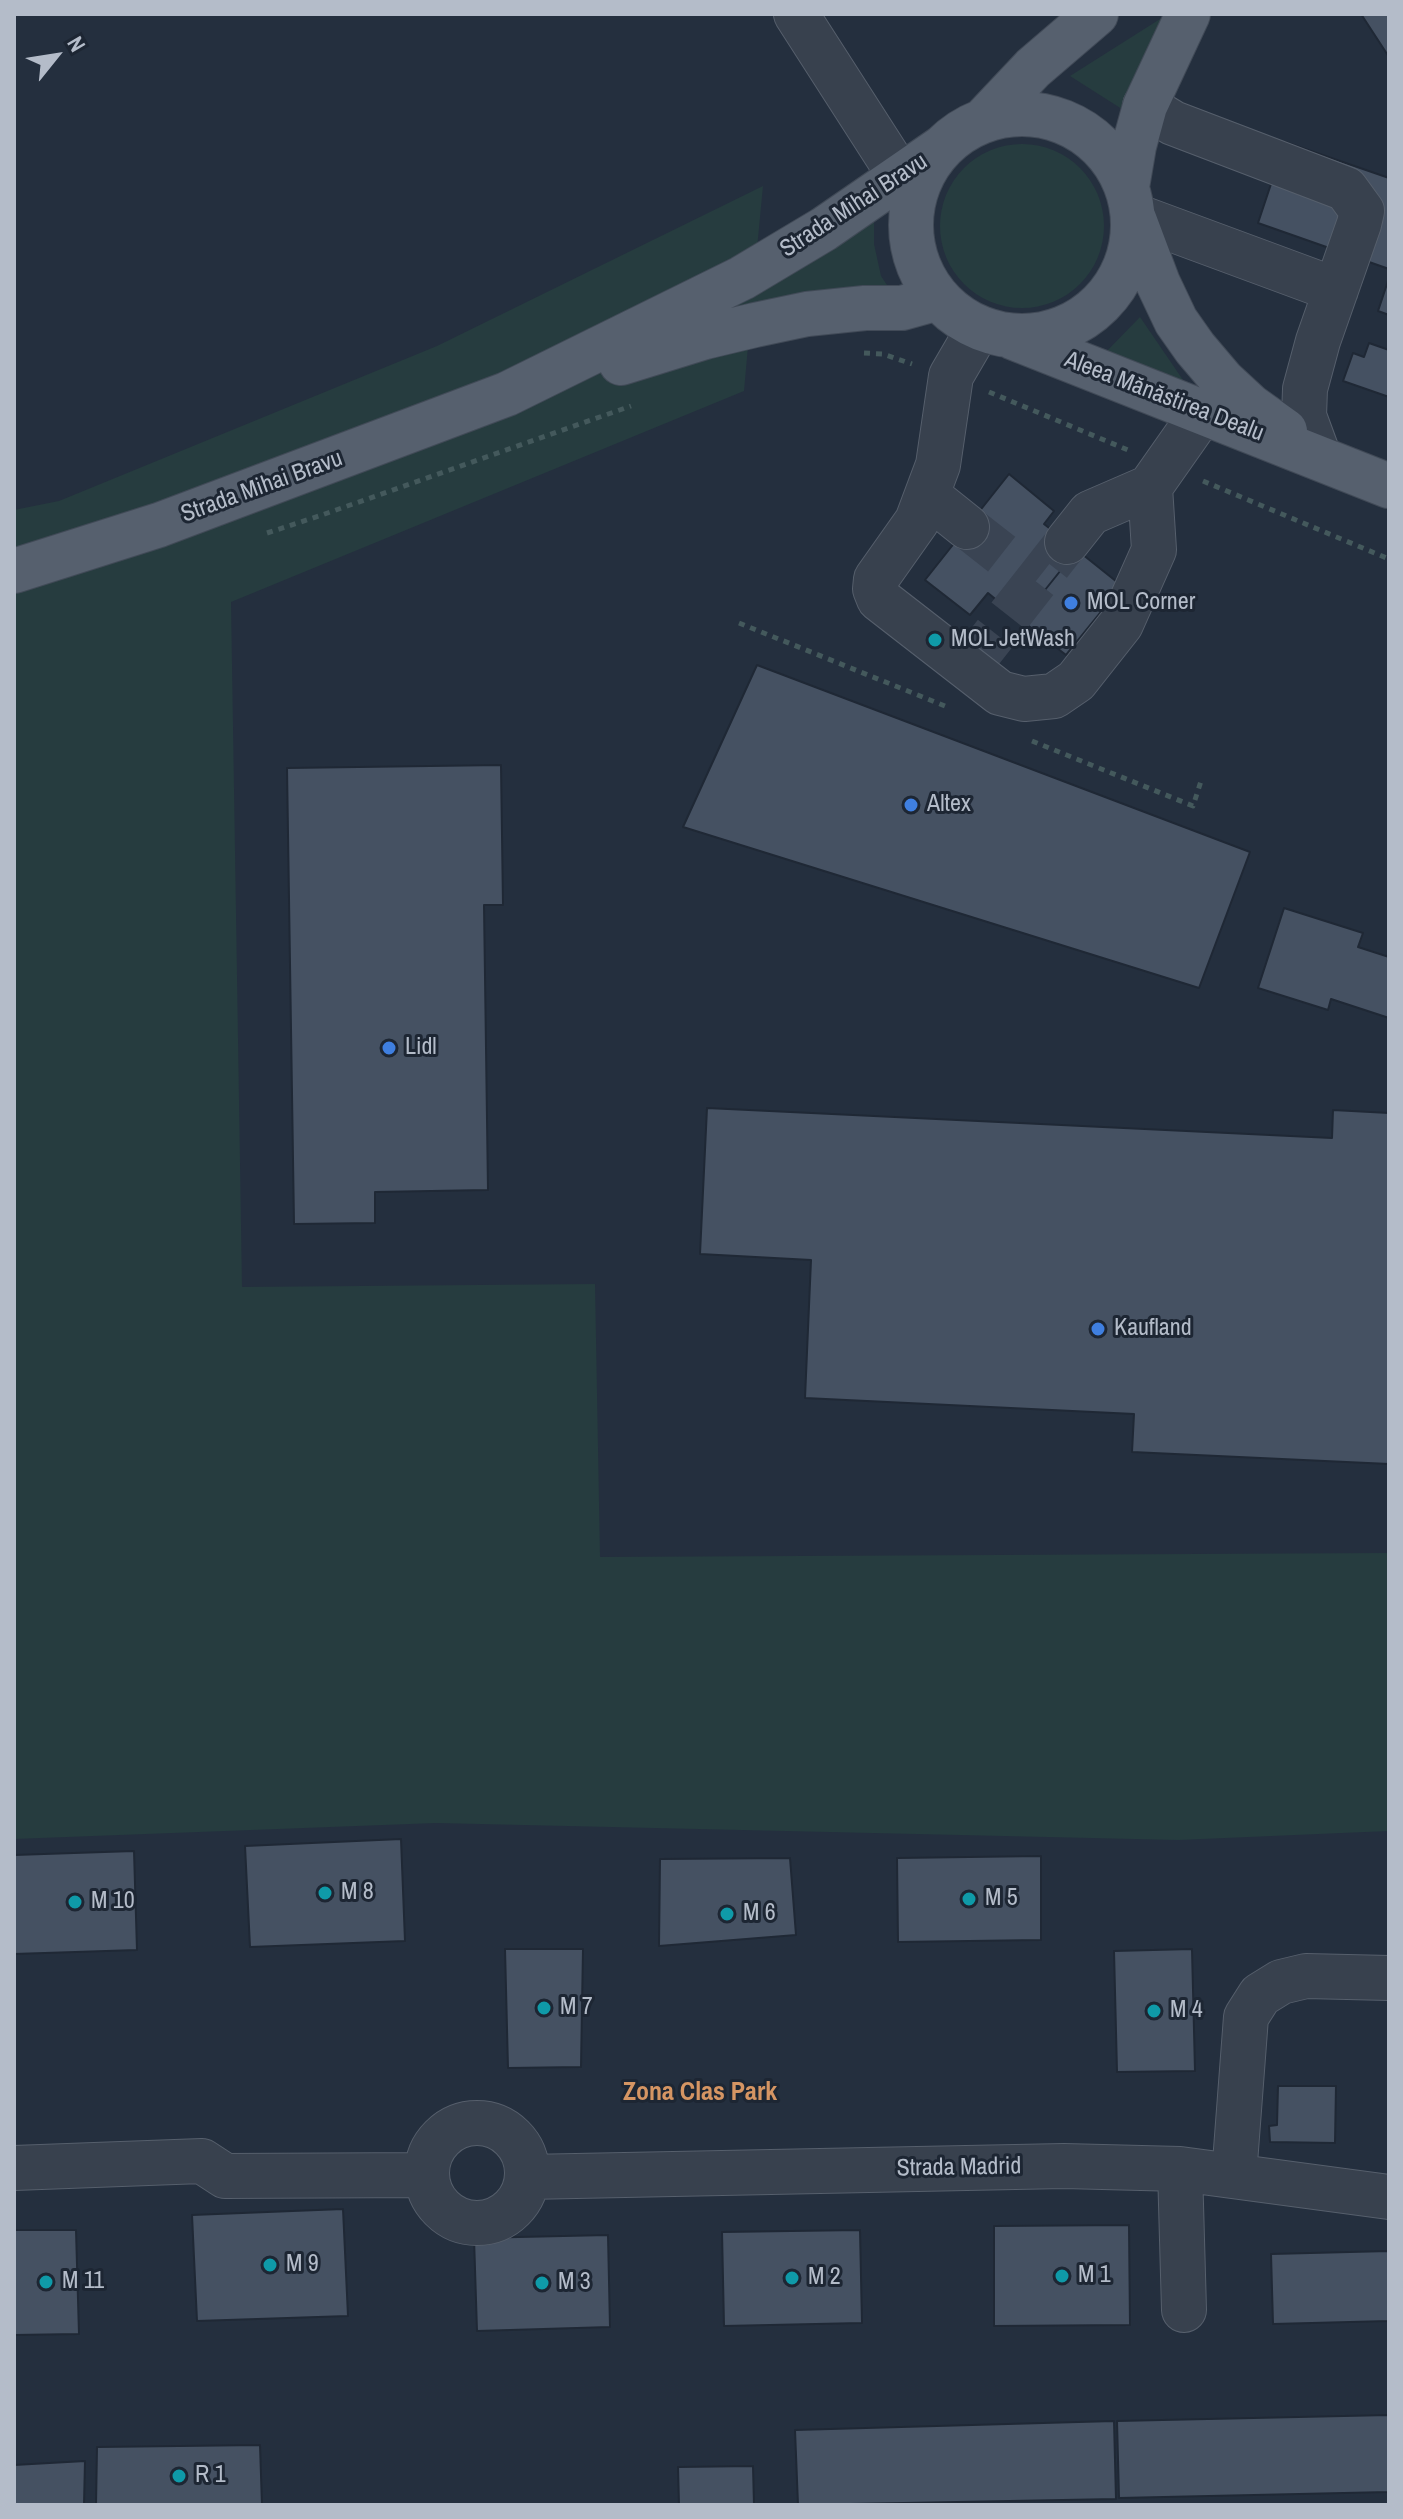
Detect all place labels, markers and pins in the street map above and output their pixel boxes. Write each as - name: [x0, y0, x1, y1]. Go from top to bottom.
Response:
- place label: MOL Corner: [1087, 589, 1195, 617]
- marker: MOL Corner: [1062, 594, 1080, 612]
- place label: MOL JetWash: [951, 626, 1075, 654]
- marker: MOL JetWash: [926, 631, 944, 649]
- place label: Altex: [927, 791, 971, 819]
- marker: Altex: [902, 796, 920, 814]
- place label: Lidl: [405, 1034, 437, 1062]
- marker: Lidl: [380, 1039, 398, 1057]
- place label: Kaufland: [1114, 1315, 1192, 1343]
- marker: Kaufland: [1089, 1320, 1107, 1338]
- place label: M 8: [341, 1879, 374, 1907]
- marker: M 8: [316, 1884, 334, 1902]
- place label: M 5: [985, 1885, 1018, 1913]
- place label: M 10: [91, 1888, 135, 1916]
- marker: M 5: [960, 1890, 978, 1908]
- marker: M 10: [66, 1893, 84, 1911]
- place label: M 6: [743, 1900, 776, 1928]
- marker: M 6: [718, 1905, 736, 1923]
- place label: M 7: [560, 1994, 593, 2022]
- place label: M 4: [1170, 1997, 1203, 2025]
- marker: M 7: [535, 1999, 553, 2017]
- marker: M 4: [1145, 2002, 1163, 2020]
- place label: M 9: [286, 2251, 319, 2279]
- marker: M 9: [261, 2256, 279, 2274]
- place label: M 1: [1078, 2262, 1111, 2290]
- place label: M 2: [808, 2264, 841, 2292]
- marker: M 1: [1053, 2267, 1071, 2285]
- place label: M 11: [62, 2268, 104, 2296]
- place label: M 3: [558, 2269, 591, 2297]
- marker: M 2: [783, 2269, 801, 2287]
- marker: M 11: [37, 2273, 55, 2291]
- marker: M 3: [533, 2274, 551, 2292]
- place label: R 1: [195, 2462, 226, 2490]
- marker: R 1: [170, 2467, 188, 2485]

